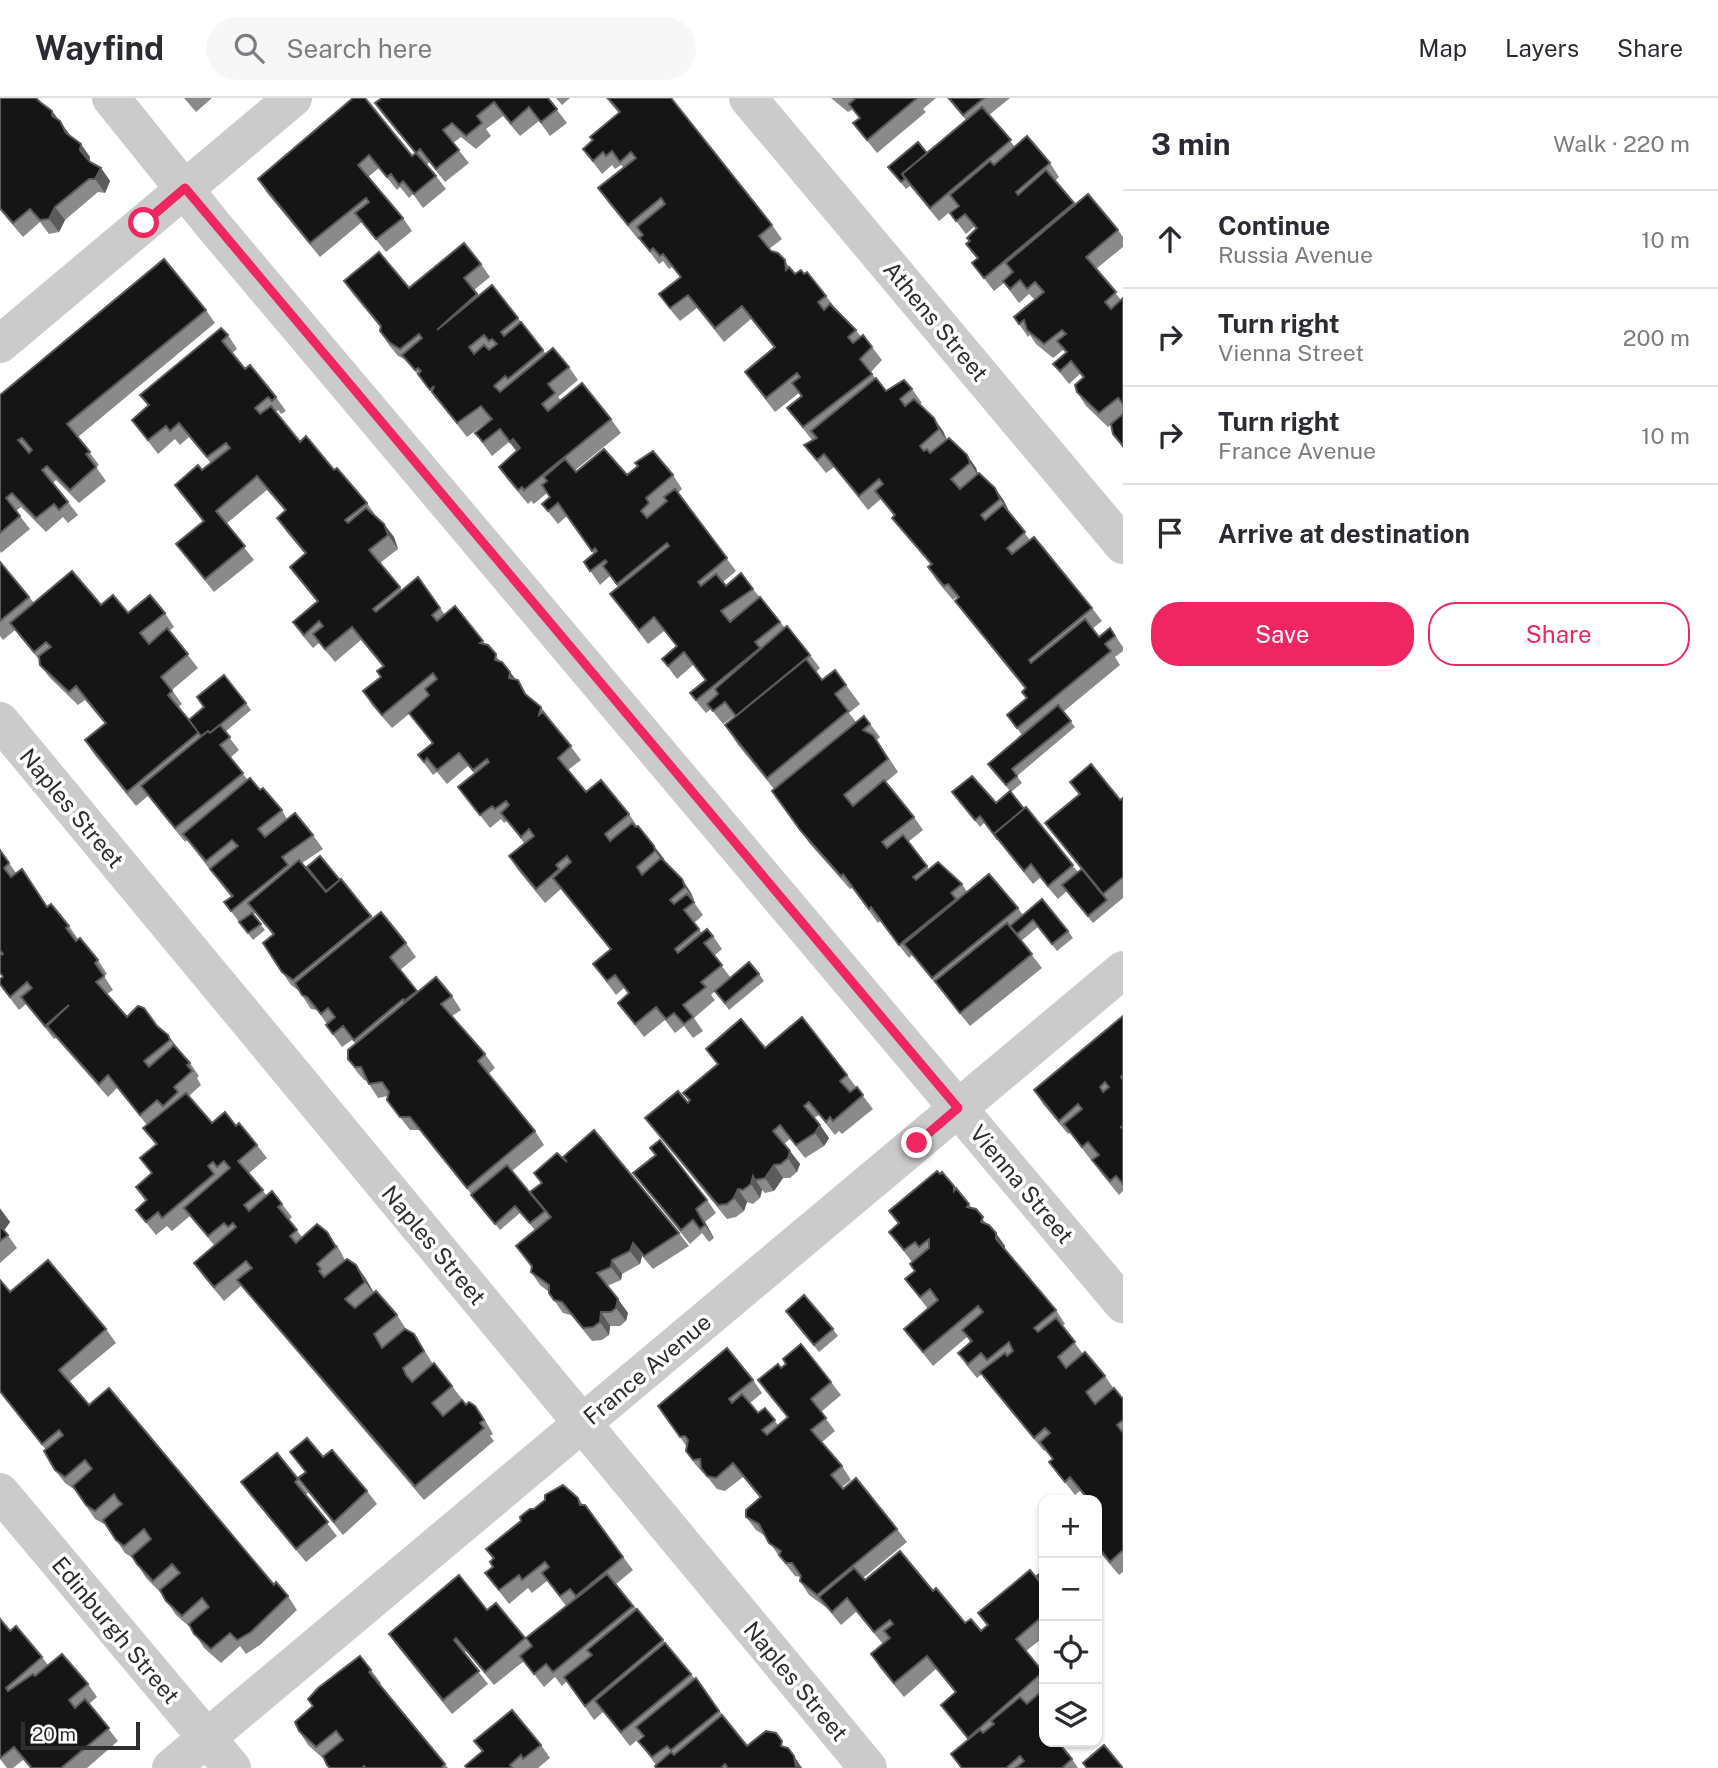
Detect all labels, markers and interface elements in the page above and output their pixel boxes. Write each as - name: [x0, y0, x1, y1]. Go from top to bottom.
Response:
- search box: [206, 17, 696, 80]
- text: Wayfind: [35, 29, 164, 67]
- icon: search: [230, 29, 268, 67]
- text: Search here: [286, 33, 432, 64]
- text: Map: [1418, 34, 1467, 62]
- text: Layers: [1505, 34, 1579, 62]
- text: Share: [1617, 34, 1683, 62]
- text: 3 min: [1151, 126, 1230, 162]
- text: Walk · 220 m: [1553, 130, 1690, 157]
- route start: [128, 207, 159, 238]
- text: Continue: [1218, 210, 1330, 241]
- icon: ahead: [1151, 220, 1189, 258]
- text: 10 m: [1641, 226, 1690, 253]
- text: Russia Avenue: [1218, 241, 1373, 268]
- street label: Athens Street: [878, 256, 994, 386]
- text: Turn right: [1218, 308, 1340, 339]
- icon: right: [1151, 318, 1189, 356]
- text: 200 m: [1623, 324, 1690, 351]
- text: Vienna Street: [1218, 339, 1364, 366]
- text: Turn right: [1218, 406, 1340, 437]
- icon: right: [1151, 416, 1189, 454]
- text: 10 m: [1641, 422, 1690, 449]
- text: France Avenue: [1218, 437, 1376, 464]
- icon: arrive: [1151, 514, 1189, 552]
- text: Arrive at destination: [1218, 518, 1470, 549]
- button: Save: [1151, 602, 1414, 666]
- button: Share: [1428, 602, 1690, 666]
- street label: Naples Street: [14, 743, 130, 873]
- street label: Vienna Street: [965, 1119, 1079, 1249]
- route end: [901, 1127, 932, 1158]
- street label: Naples Street: [376, 1180, 492, 1310]
- street label: France Avenue: [578, 1308, 716, 1430]
- map controls: [1039, 1495, 1102, 1747]
- button: +: [1039, 1495, 1102, 1558]
- street label: Edinburgh Street: [47, 1551, 185, 1709]
- button: −: [1039, 1558, 1102, 1621]
- street label: Naples Street: [738, 1616, 854, 1746]
- button: locate: [1039, 1621, 1102, 1684]
- button: layers: [1039, 1684, 1102, 1747]
- scale bar: [21, 1719, 140, 1751]
- text: 20 m: [32, 1723, 76, 1745]

